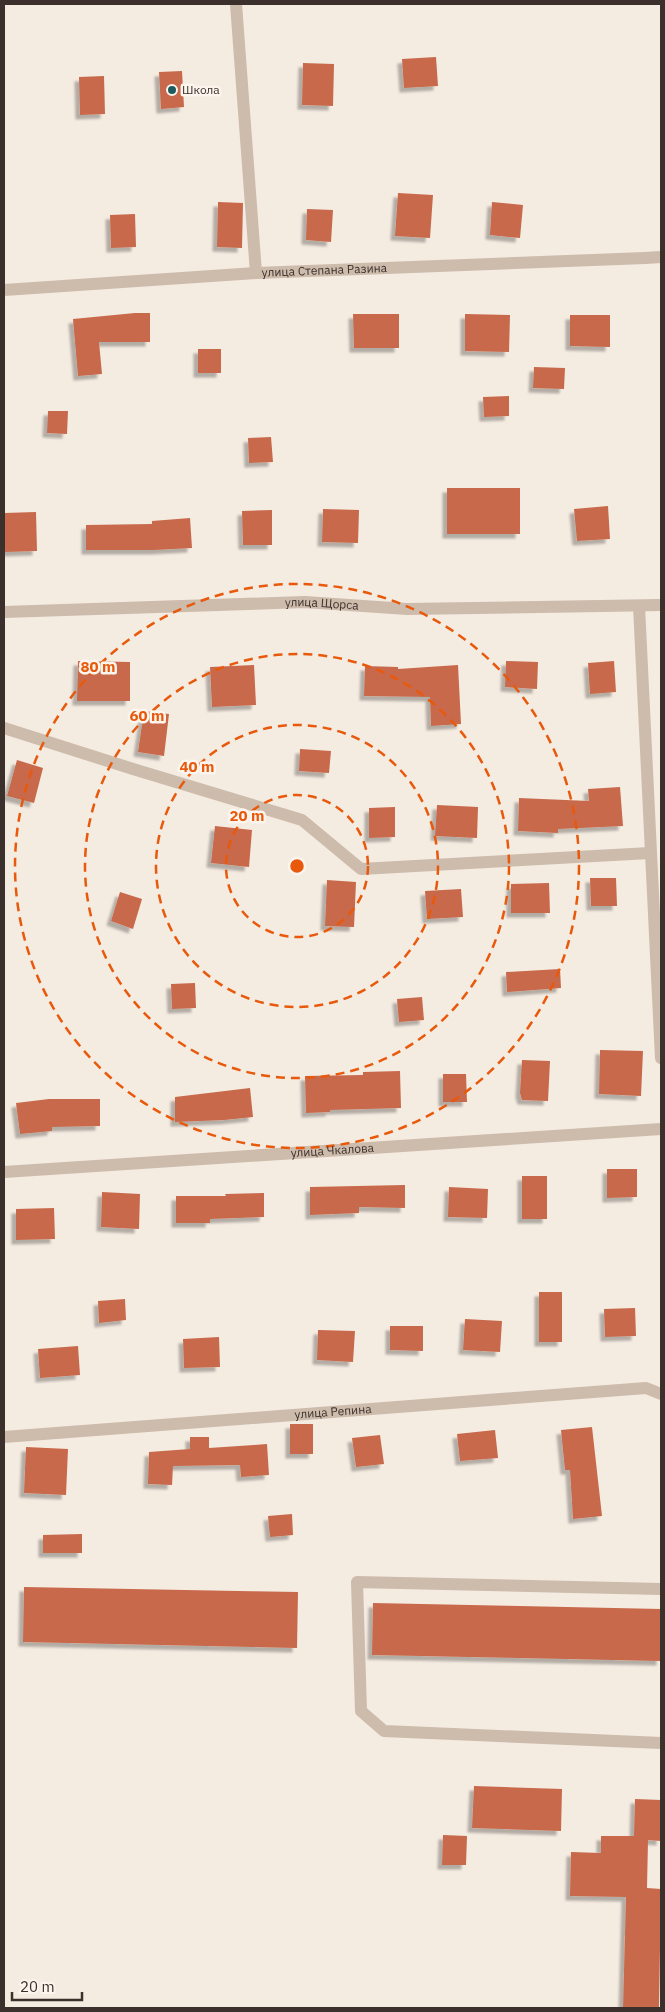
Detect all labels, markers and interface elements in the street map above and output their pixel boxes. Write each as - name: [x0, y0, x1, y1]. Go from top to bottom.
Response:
- place label: Школа: [182, 82, 220, 97]
- marker: Школа: [166, 84, 178, 96]
- street label: улица Степана Разина: [261, 260, 388, 280]
- street label: улица Щорса: [285, 594, 360, 613]
- text: 80 m: [81, 657, 115, 676]
- text: 60 m: [130, 706, 164, 725]
- text: 40 m: [180, 757, 214, 776]
- text: 20 m: [230, 806, 264, 825]
- centre of rings: [288, 857, 306, 875]
- street label: улица Чкалова: [290, 1140, 375, 1160]
- street label: улица Репина: [294, 1401, 373, 1422]
- scale bar: [12, 1970, 82, 2002]
- text: 20 m: [20, 1977, 55, 1996]

